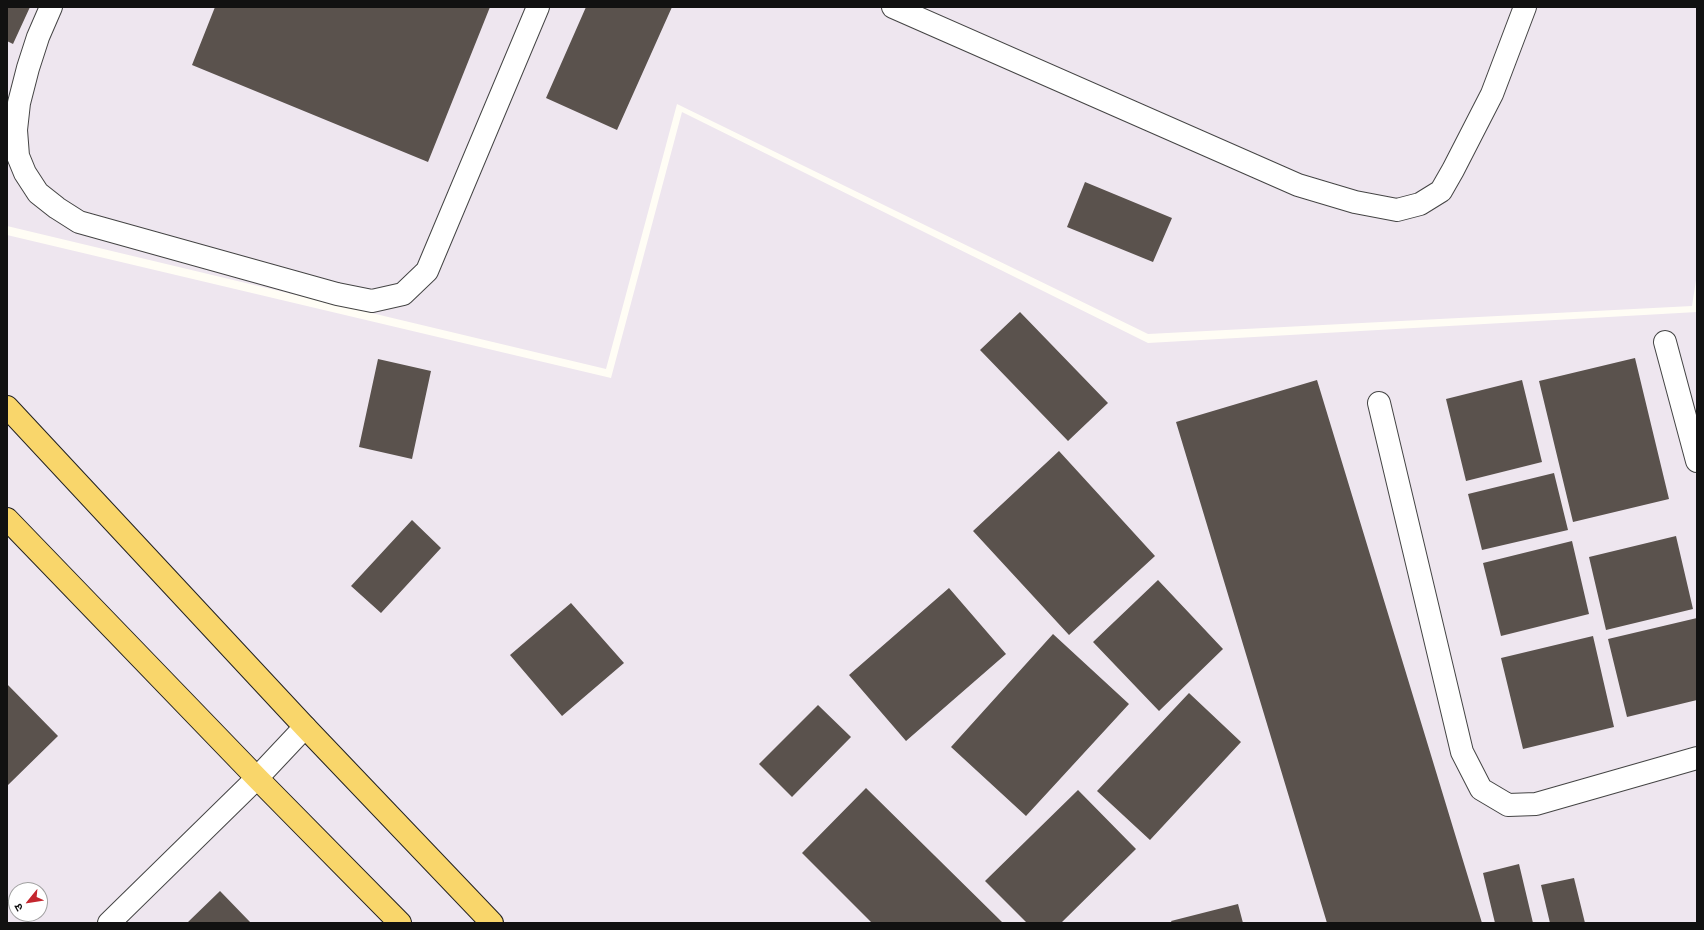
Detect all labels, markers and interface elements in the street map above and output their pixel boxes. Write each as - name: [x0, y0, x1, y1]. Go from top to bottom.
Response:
- north arrow: [8, 882, 48, 922]
- text: उ: [11, 901, 26, 914]

